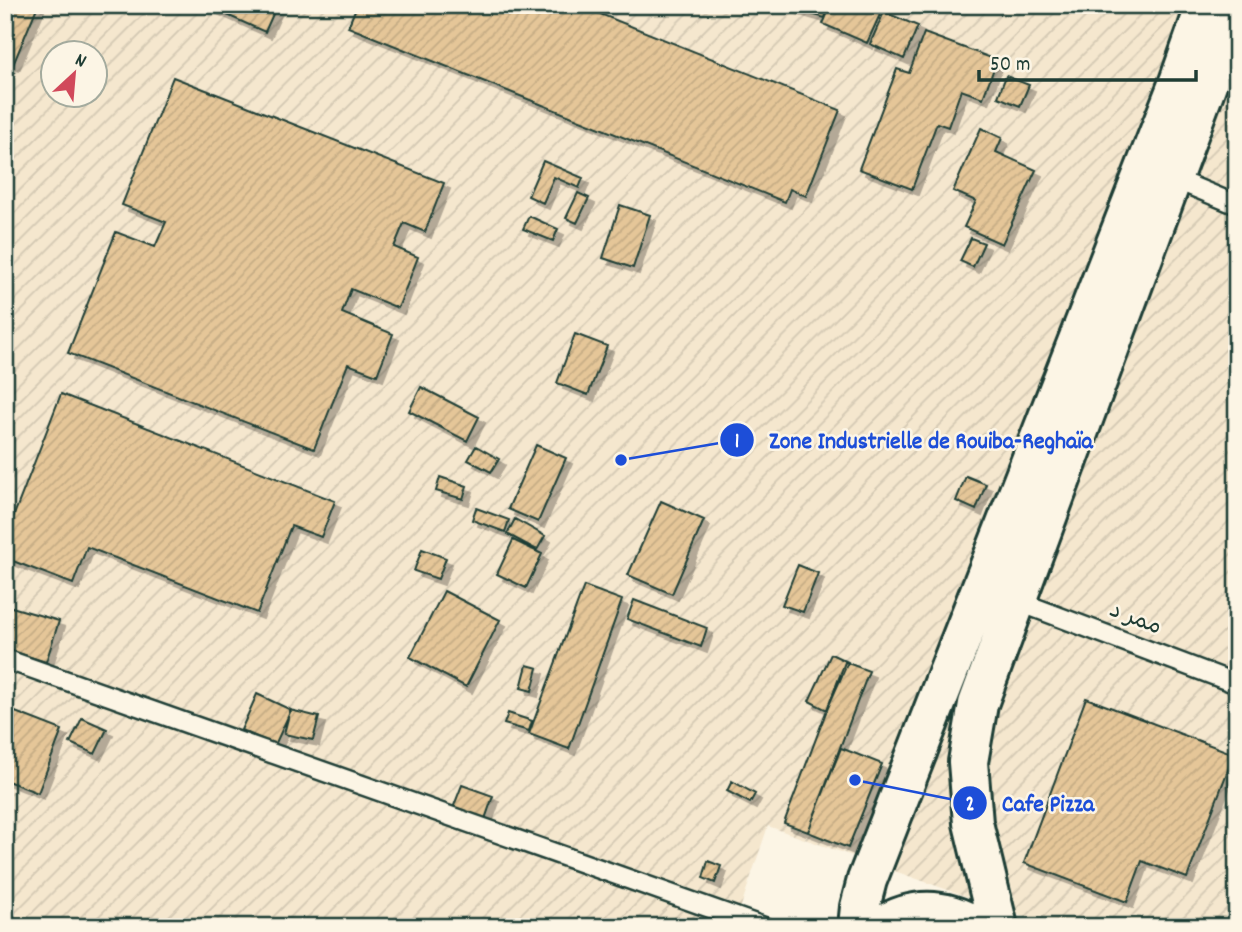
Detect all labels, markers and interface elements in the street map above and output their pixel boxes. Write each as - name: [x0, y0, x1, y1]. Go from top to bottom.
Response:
- north arrow: [38, 38, 108, 108]
- scale bar: [979, 38, 1196, 82]
- text: N: [70, 48, 90, 76]
- text: 50 m: [990, 51, 1030, 81]
- callout: Zone Industrielle de Rouiba-Reghaïa: [720, 418, 1107, 463]
- text: Zone Industrielle de Rouiba-Reghaïa: [769, 426, 1094, 460]
- text: 1: [735, 428, 739, 458]
- street label: ممر د: [1104, 595, 1166, 645]
- callout: Cafe Pizza: [953, 781, 1108, 826]
- text: Cafe Pizza: [1002, 789, 1095, 823]
- text: 2: [965, 791, 975, 821]

